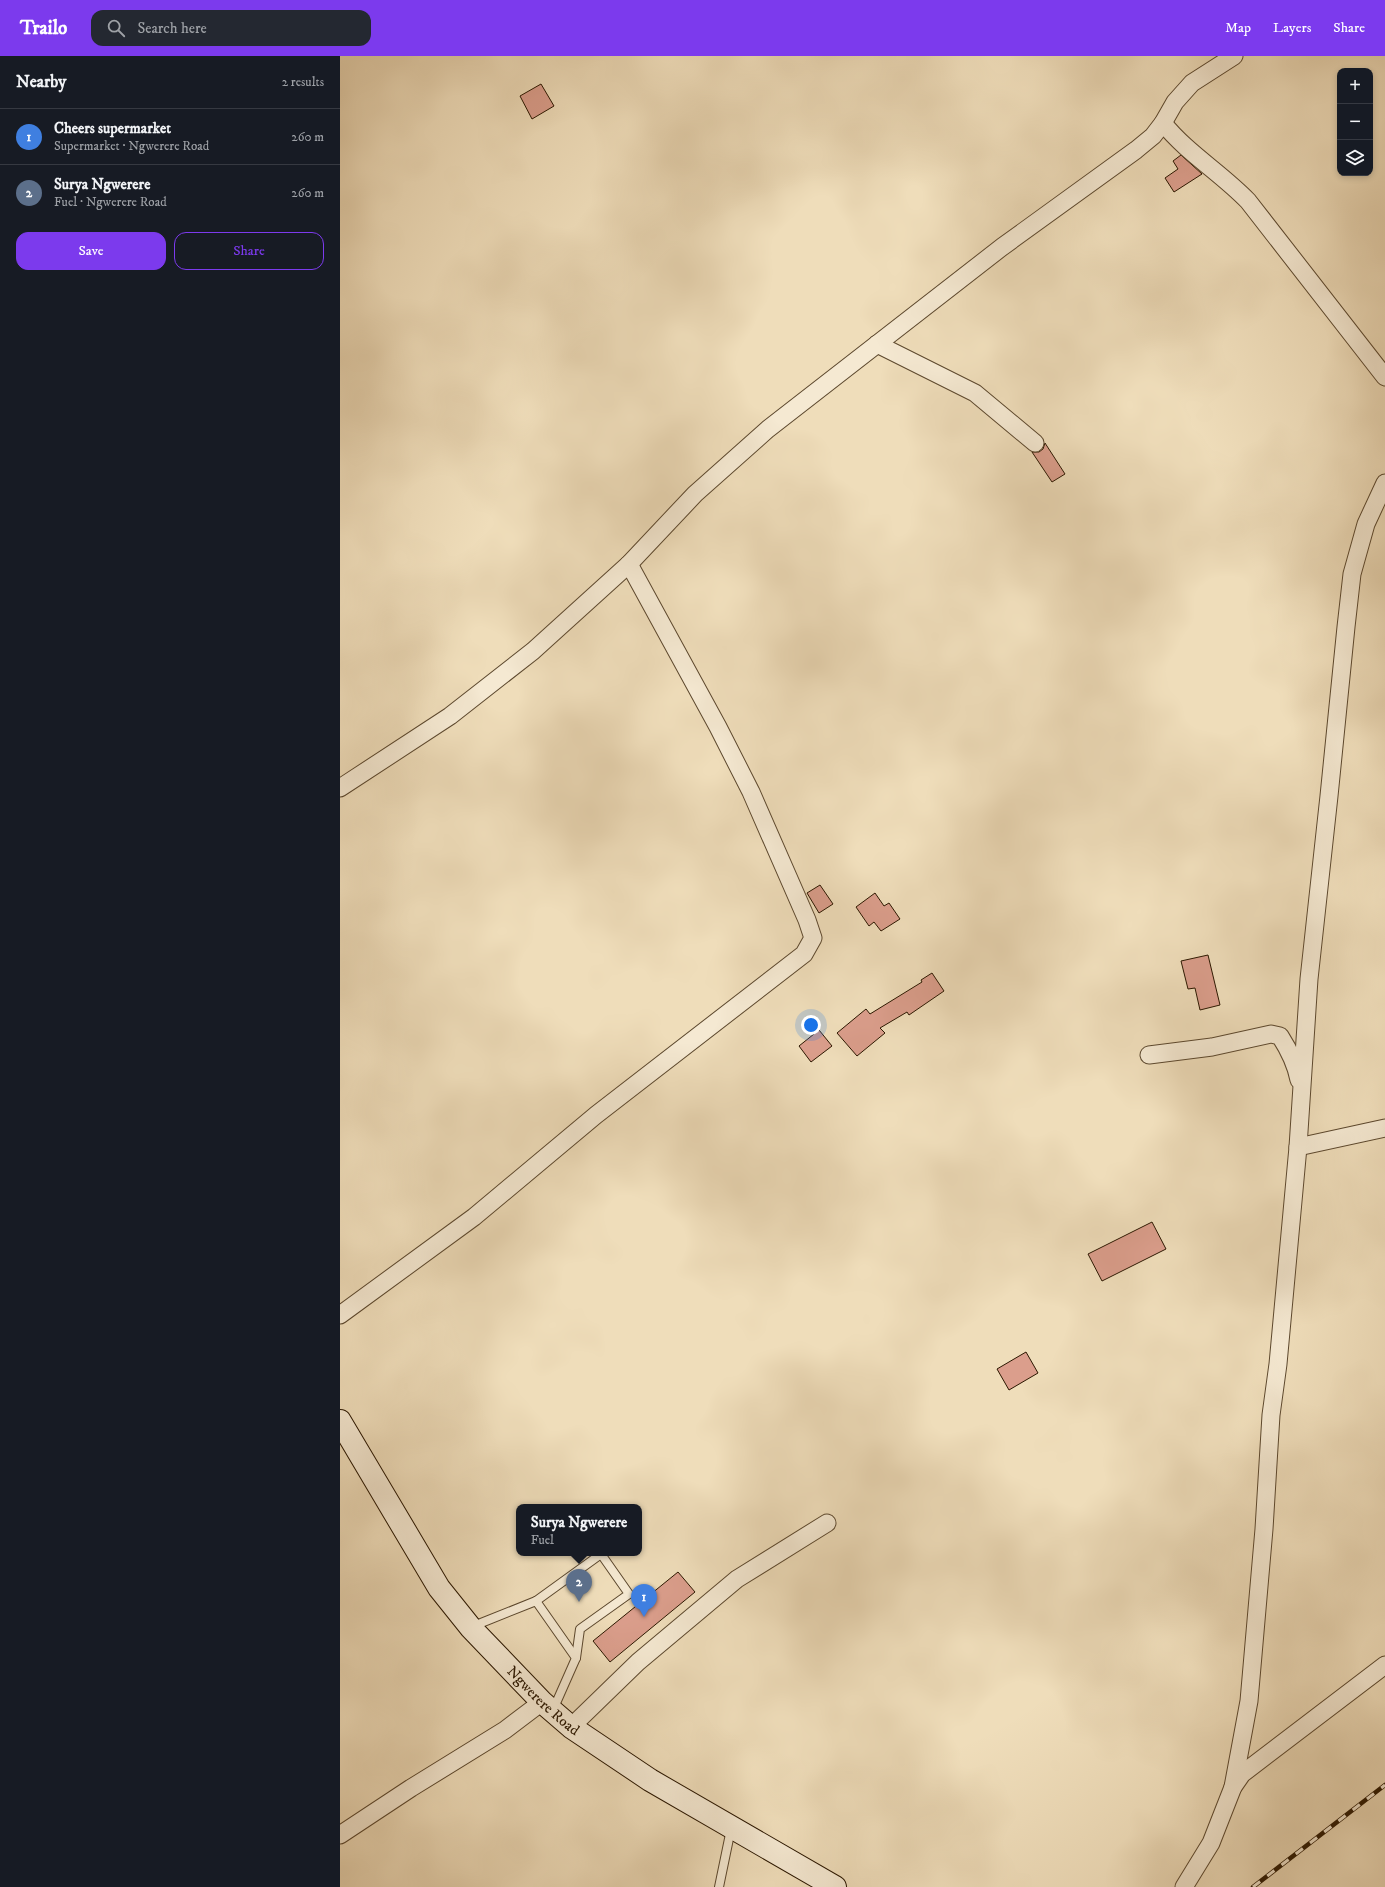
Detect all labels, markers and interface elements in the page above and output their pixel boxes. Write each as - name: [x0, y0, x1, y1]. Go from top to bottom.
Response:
- search box: [91, 10, 371, 46]
- text: Trailo: [20, 17, 67, 40]
- icon: search: [105, 17, 127, 39]
- text: Search here: [137, 19, 207, 38]
- text: Map: [1225, 19, 1251, 37]
- text: Layers: [1273, 19, 1311, 37]
- text: Share: [1333, 19, 1365, 37]
- map controls: [1337, 68, 1373, 176]
- button: +: [1337, 68, 1373, 104]
- text: Nearby: [16, 71, 66, 93]
- text: 2 results: [282, 74, 324, 90]
- button: −: [1337, 104, 1373, 140]
- text: Cheers supermarket: [54, 119, 171, 138]
- text: 1: [27, 129, 31, 145]
- text: 260 m: [291, 129, 324, 145]
- text: Supermarket · Ngwerere Road: [54, 138, 209, 154]
- button: layers: [1337, 140, 1373, 176]
- text: Surya Ngwerere: [54, 175, 150, 194]
- text: 2: [26, 185, 32, 201]
- text: 260 m: [291, 185, 324, 201]
- text: Fuel · Ngwerere Road: [54, 194, 167, 210]
- button: Save: [16, 232, 166, 270]
- button: Share: [174, 232, 324, 270]
- your location: [801, 1015, 821, 1035]
- popup: [516, 1504, 642, 1556]
- text: Surya Ngwerere: [531, 1513, 627, 1532]
- text: Fuel: [531, 1532, 554, 1548]
- pin: 2: [566, 1569, 592, 1602]
- pin: 1: [631, 1584, 657, 1617]
- street label: Ngwerere Road: [503, 1662, 583, 1740]

